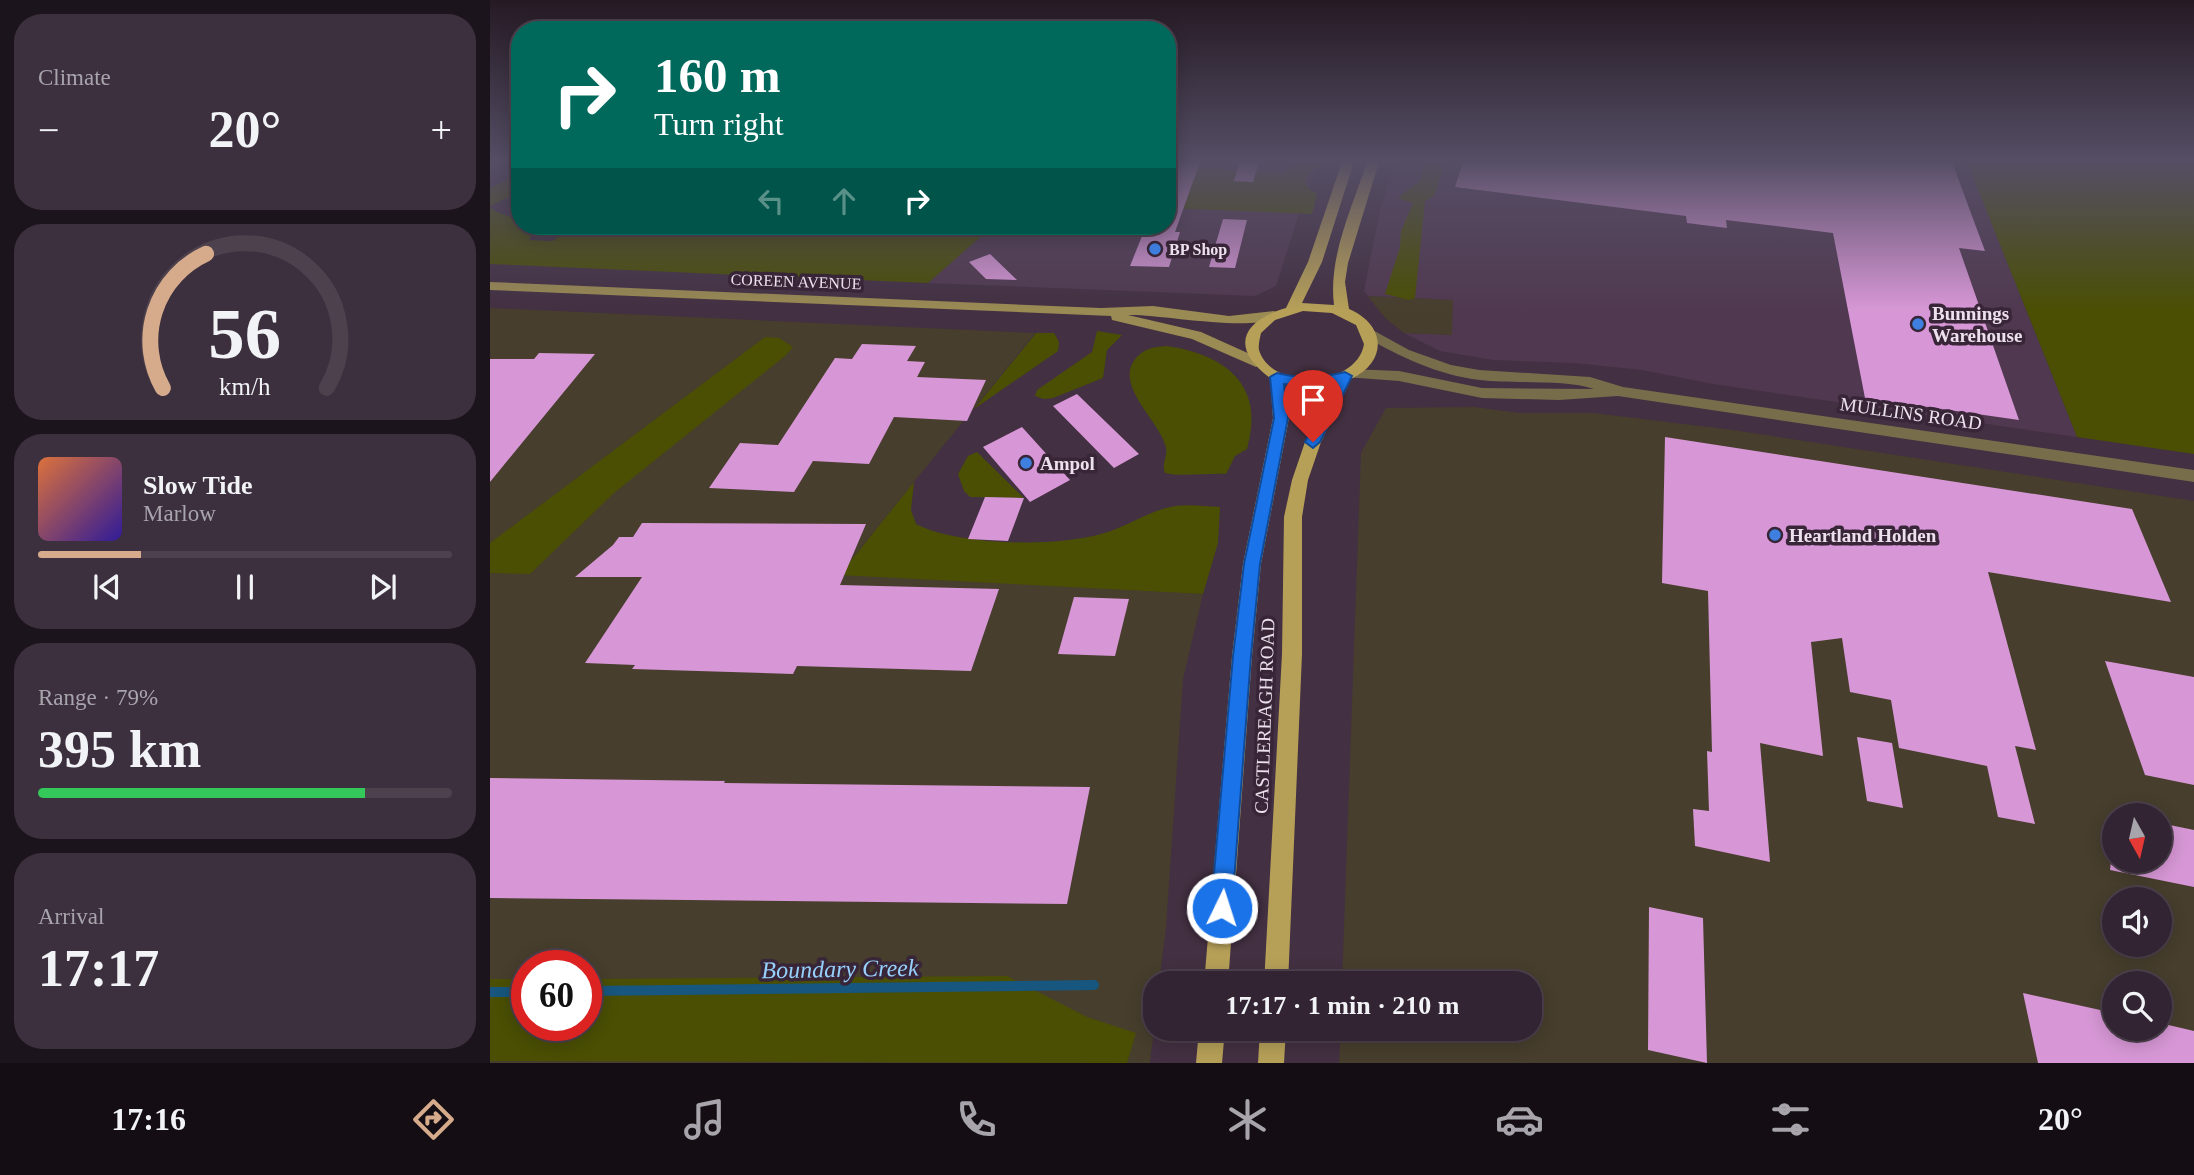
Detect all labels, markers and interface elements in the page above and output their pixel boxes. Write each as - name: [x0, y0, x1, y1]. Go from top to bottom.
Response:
- text: 160 m: [654, 48, 781, 103]
- icon: right: [539, 49, 630, 140]
- text: Climate: [38, 65, 111, 90]
- text: 20°: [209, 101, 281, 158]
- text: Turn right: [654, 106, 784, 142]
- text: −: [38, 109, 59, 151]
- text: +: [431, 109, 452, 151]
- icon: left: [752, 182, 790, 220]
- icon: ahead: [825, 182, 863, 220]
- icon: right: [898, 182, 936, 220]
- marker: BP Shop: [1147, 241, 1163, 257]
- place label: BP Shop: [1169, 241, 1227, 259]
- street label: COREEN AVENUE: [730, 271, 862, 292]
- text: 56: [209, 293, 281, 374]
- place label: Bunnings Warehouse: [1932, 303, 2022, 346]
- marker: Bunnings Warehouse: [1910, 316, 1926, 332]
- pin: [1283, 370, 1343, 442]
- text: km/h: [219, 372, 271, 399]
- icon: arrive: [1294, 381, 1332, 419]
- street label: MULLINS ROAD: [1839, 393, 1983, 434]
- place label: Ampol: [1040, 453, 1095, 474]
- marker: Ampol: [1018, 455, 1034, 471]
- text: Slow Tide: [143, 471, 253, 500]
- text: Marlow: [143, 501, 216, 526]
- place label: Heartland Holden: [1789, 525, 1937, 546]
- marker: Heartland Holden: [1767, 527, 1783, 543]
- icon: previous: [88, 568, 126, 606]
- icon: pause: [226, 568, 264, 606]
- icon: next: [364, 568, 402, 606]
- street label: CASTLEREAGH ROAD: [1251, 618, 1278, 814]
- text: Range · 79%: [38, 685, 158, 710]
- text: 395 km: [38, 721, 201, 778]
- north arrow: [2102, 803, 2172, 873]
- map controls: [2102, 803, 2172, 1041]
- position arrow: [1185, 871, 1259, 945]
- button: sound: [2102, 887, 2172, 957]
- text: Arrival: [38, 904, 104, 929]
- text: 17:17: [38, 940, 159, 997]
- speed limit sign: 60: [511, 950, 602, 1041]
- water label: Boundary Creek: [761, 955, 919, 983]
- button: search: [2102, 971, 2172, 1041]
- text: 17:17 · 1 min · 210 m: [1226, 991, 1460, 1020]
- icon: directions: [409, 1095, 458, 1144]
- icon: music: [680, 1095, 729, 1144]
- icon: phone: [952, 1095, 1001, 1144]
- icon: climate: [1223, 1095, 1272, 1144]
- icon: car: [1495, 1095, 1544, 1144]
- icon: filters: [1766, 1095, 1815, 1144]
- text: 17:16: [111, 1101, 186, 1137]
- text: 20°: [2038, 1101, 2083, 1137]

